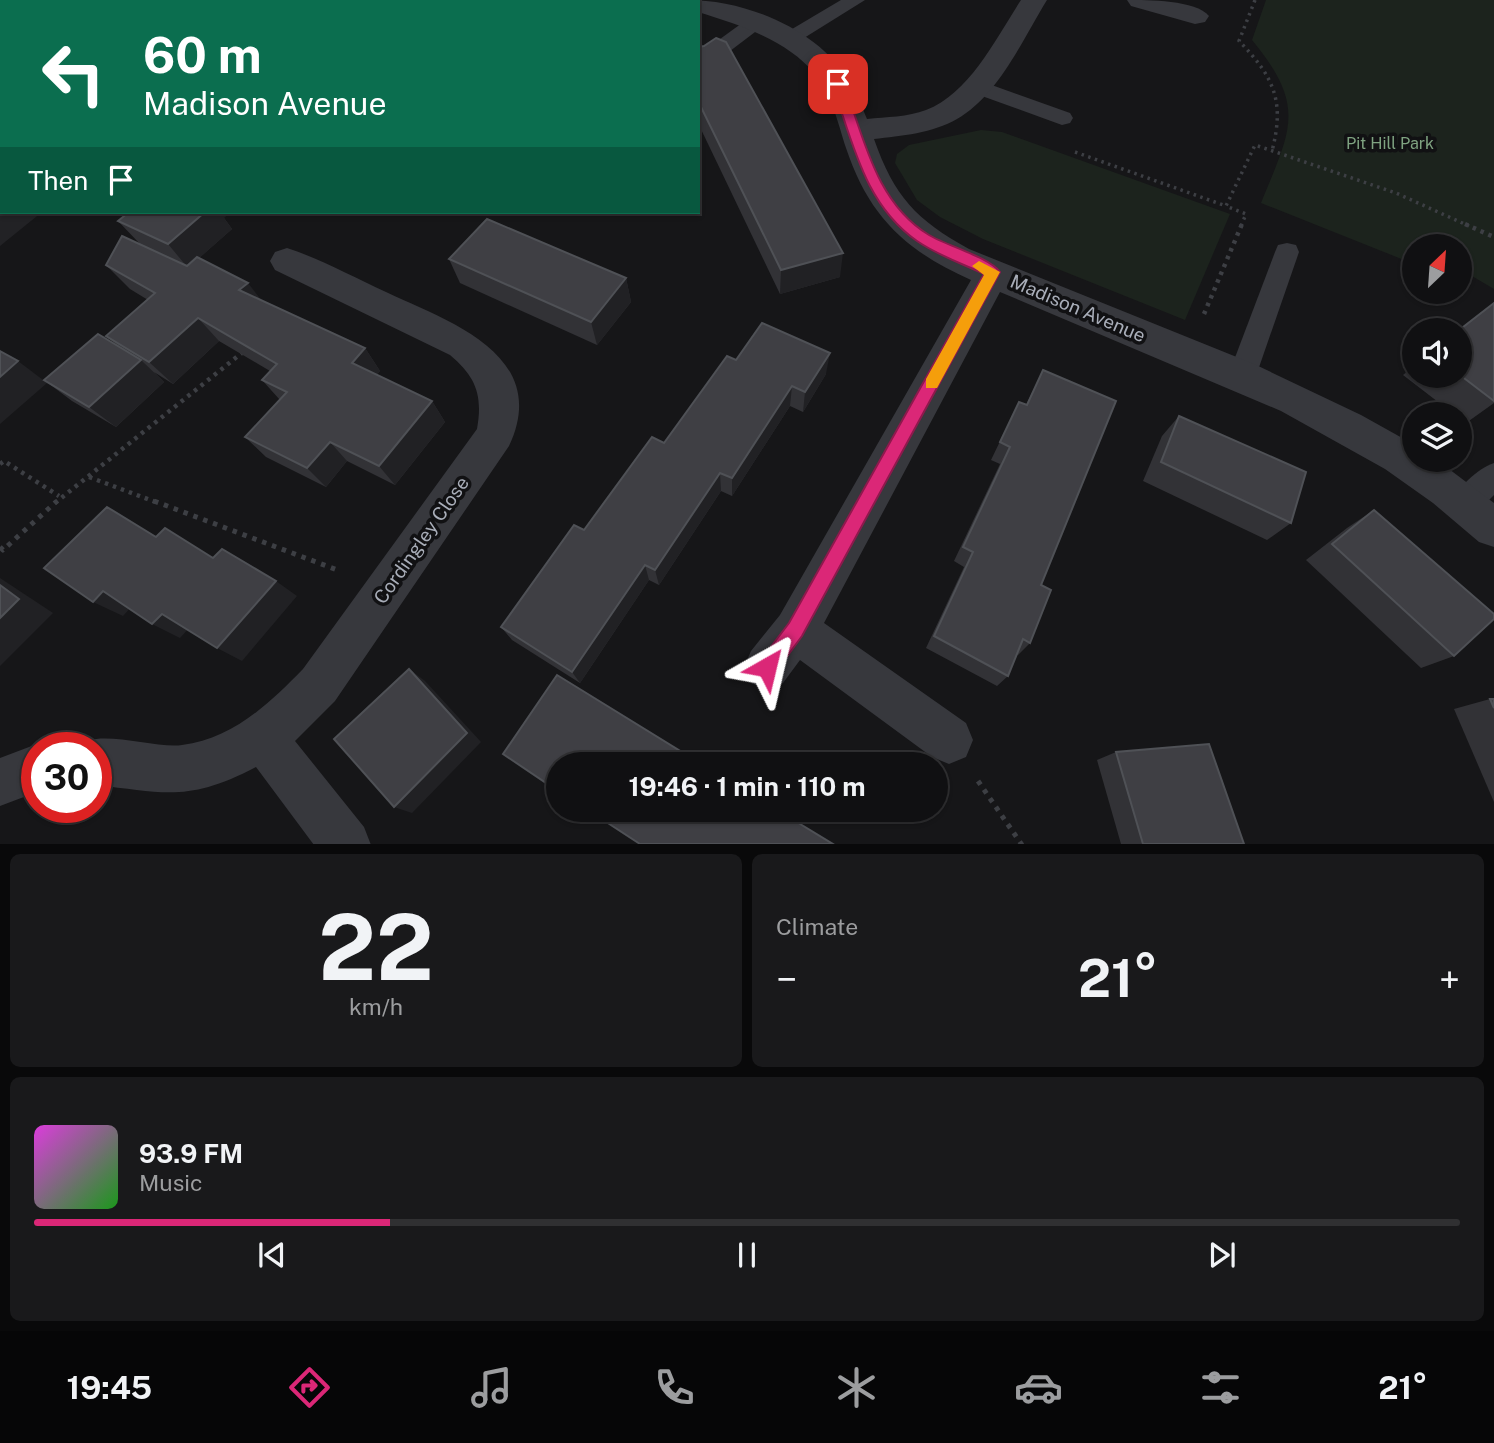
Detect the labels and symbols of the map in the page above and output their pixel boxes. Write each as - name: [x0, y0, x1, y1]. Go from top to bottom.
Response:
- pin: [808, 54, 868, 114]
- park label: Pit Hill Park: [1346, 134, 1434, 153]
- north arrow: [1402, 234, 1472, 304]
- street label: Madison Avenue: [1007, 270, 1149, 346]
- street label: Cordingley Close: [369, 472, 473, 608]
- position arrow: [730, 630, 804, 704]
- speed limit sign: 30: [21, 732, 112, 823]

